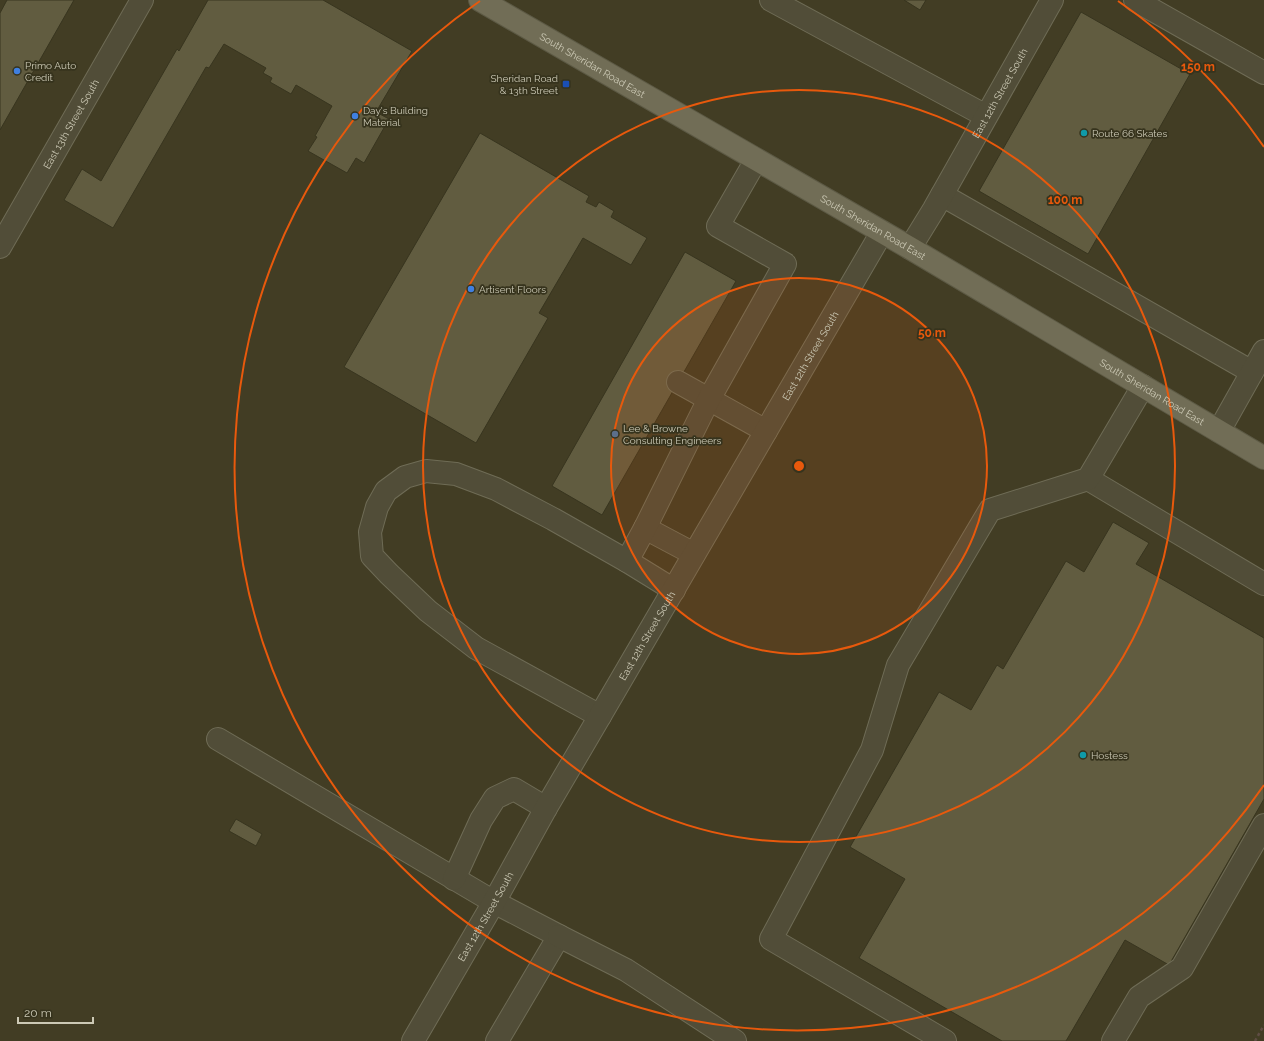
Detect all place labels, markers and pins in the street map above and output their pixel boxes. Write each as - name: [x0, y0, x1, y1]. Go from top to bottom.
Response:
- place label: Primo Auto Credit: [25, 60, 76, 83]
- marker: Primo Auto Credit: [12, 66, 22, 76]
- place label: Sheridan Road & 13th Street: [491, 73, 559, 96]
- marker: Sheridan Road & 13th Street: [561, 79, 571, 89]
- place label: Day's Building Material: [363, 105, 428, 128]
- marker: Day's Building Material: [350, 111, 360, 121]
- marker: Route 66 Skates: [1079, 128, 1089, 138]
- place label: Route 66 Skates: [1092, 128, 1167, 139]
- marker: Artisent Floors: [466, 284, 476, 294]
- place label: Artisent Floors: [479, 284, 546, 295]
- place label: Lee & Browne Consulting Engineers: [623, 423, 722, 446]
- marker: Lee & Browne Consulting Engineers: [610, 429, 620, 439]
- centre of rings: [792, 459, 806, 473]
- marker: Hostess: [1078, 750, 1088, 760]
- place label: Hostess: [1091, 750, 1128, 761]

